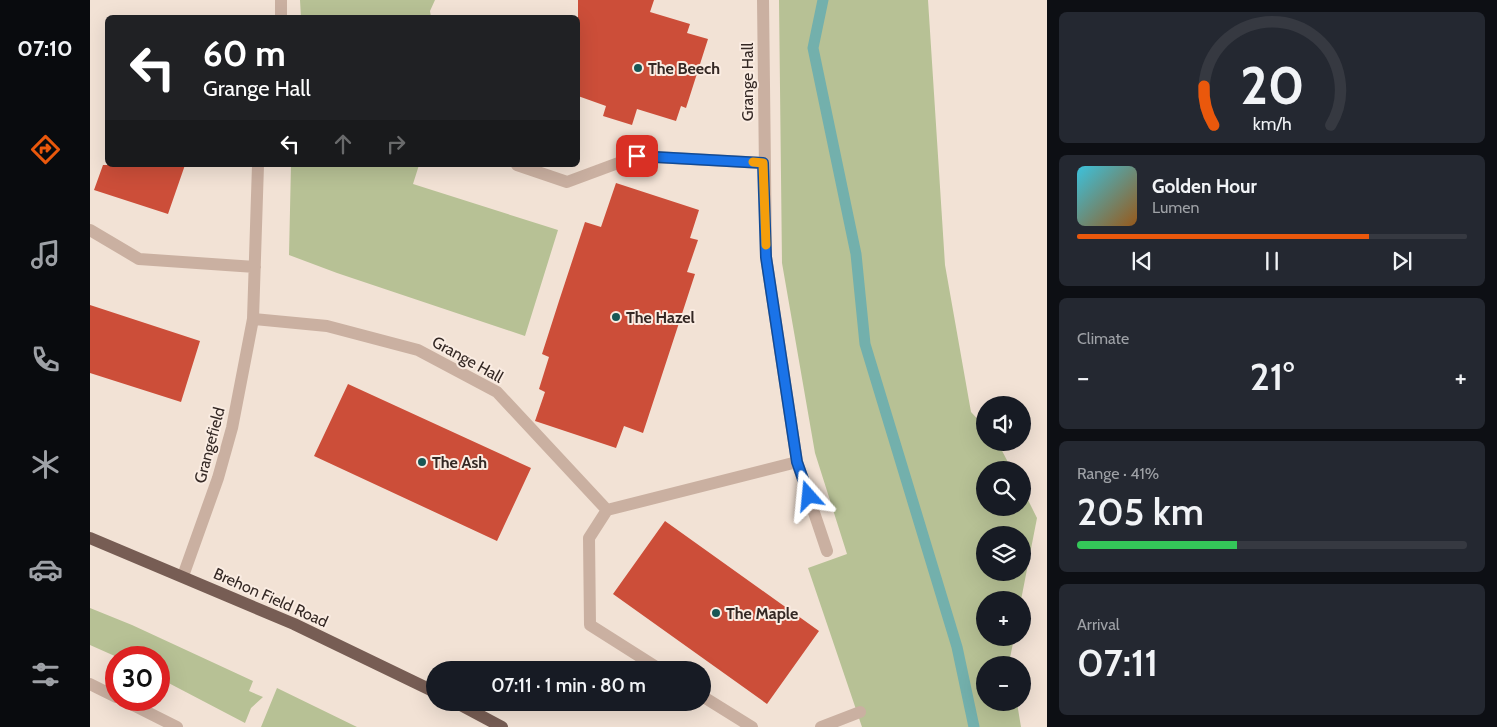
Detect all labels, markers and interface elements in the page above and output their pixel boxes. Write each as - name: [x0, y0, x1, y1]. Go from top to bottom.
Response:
- text: 60 m: [203, 32, 286, 75]
- text: 07:10: [17, 35, 73, 62]
- icon: left: [120, 35, 185, 100]
- street label: Grange Hall: [738, 43, 757, 121]
- text: 20: [1240, 54, 1304, 117]
- place label: The Beech: [648, 59, 720, 78]
- marker: The Beech: [632, 62, 644, 74]
- text: Grange Hall: [203, 75, 311, 102]
- text: km/h: [1252, 113, 1292, 134]
- icon: left: [276, 130, 304, 158]
- icon: ahead: [329, 130, 357, 158]
- icon: right: [382, 130, 410, 158]
- icon: directions: [28, 132, 63, 167]
- pin: [616, 135, 658, 177]
- icon: arrive: [623, 142, 651, 170]
- text: Golden Hour: [1152, 175, 1257, 198]
- text: Lumen: [1152, 198, 1199, 217]
- icon: music: [28, 237, 63, 272]
- icon: previous: [1128, 247, 1156, 275]
- icon: pause: [1258, 247, 1286, 275]
- icon: next: [1388, 247, 1416, 275]
- place label: The Hazel: [626, 308, 695, 327]
- marker: The Hazel: [610, 311, 622, 323]
- text: Climate: [1077, 329, 1129, 348]
- street label: Grange Hall: [429, 332, 507, 387]
- icon: phone: [28, 342, 63, 377]
- text: 21°: [1250, 353, 1294, 400]
- text: −: [1077, 360, 1089, 394]
- text: +: [1455, 360, 1467, 394]
- map controls: [976, 396, 1031, 711]
- button: sound: [976, 396, 1031, 451]
- street label: Grangefield: [190, 405, 229, 485]
- icon: climate: [28, 447, 63, 482]
- place label: The Ash: [432, 453, 487, 472]
- marker: The Ash: [416, 456, 428, 468]
- button: search: [976, 461, 1031, 516]
- text: Range · 41%: [1077, 464, 1159, 483]
- position arrow: [782, 469, 834, 521]
- text: 205 km: [1077, 488, 1204, 535]
- button: layers: [976, 526, 1031, 581]
- icon: car: [28, 552, 63, 587]
- street label: Brehon Field Road: [211, 564, 331, 631]
- button: +: [976, 591, 1031, 646]
- place label: The Maple: [726, 604, 798, 623]
- marker: The Maple: [710, 607, 722, 619]
- text: Arrival: [1077, 615, 1120, 634]
- text: 07:11: [1077, 639, 1158, 686]
- speed limit sign: 30: [105, 646, 170, 711]
- button: −: [976, 656, 1031, 711]
- icon: filters: [28, 657, 63, 692]
- text: 07:11 · 1 min · 80 m: [491, 674, 646, 697]

